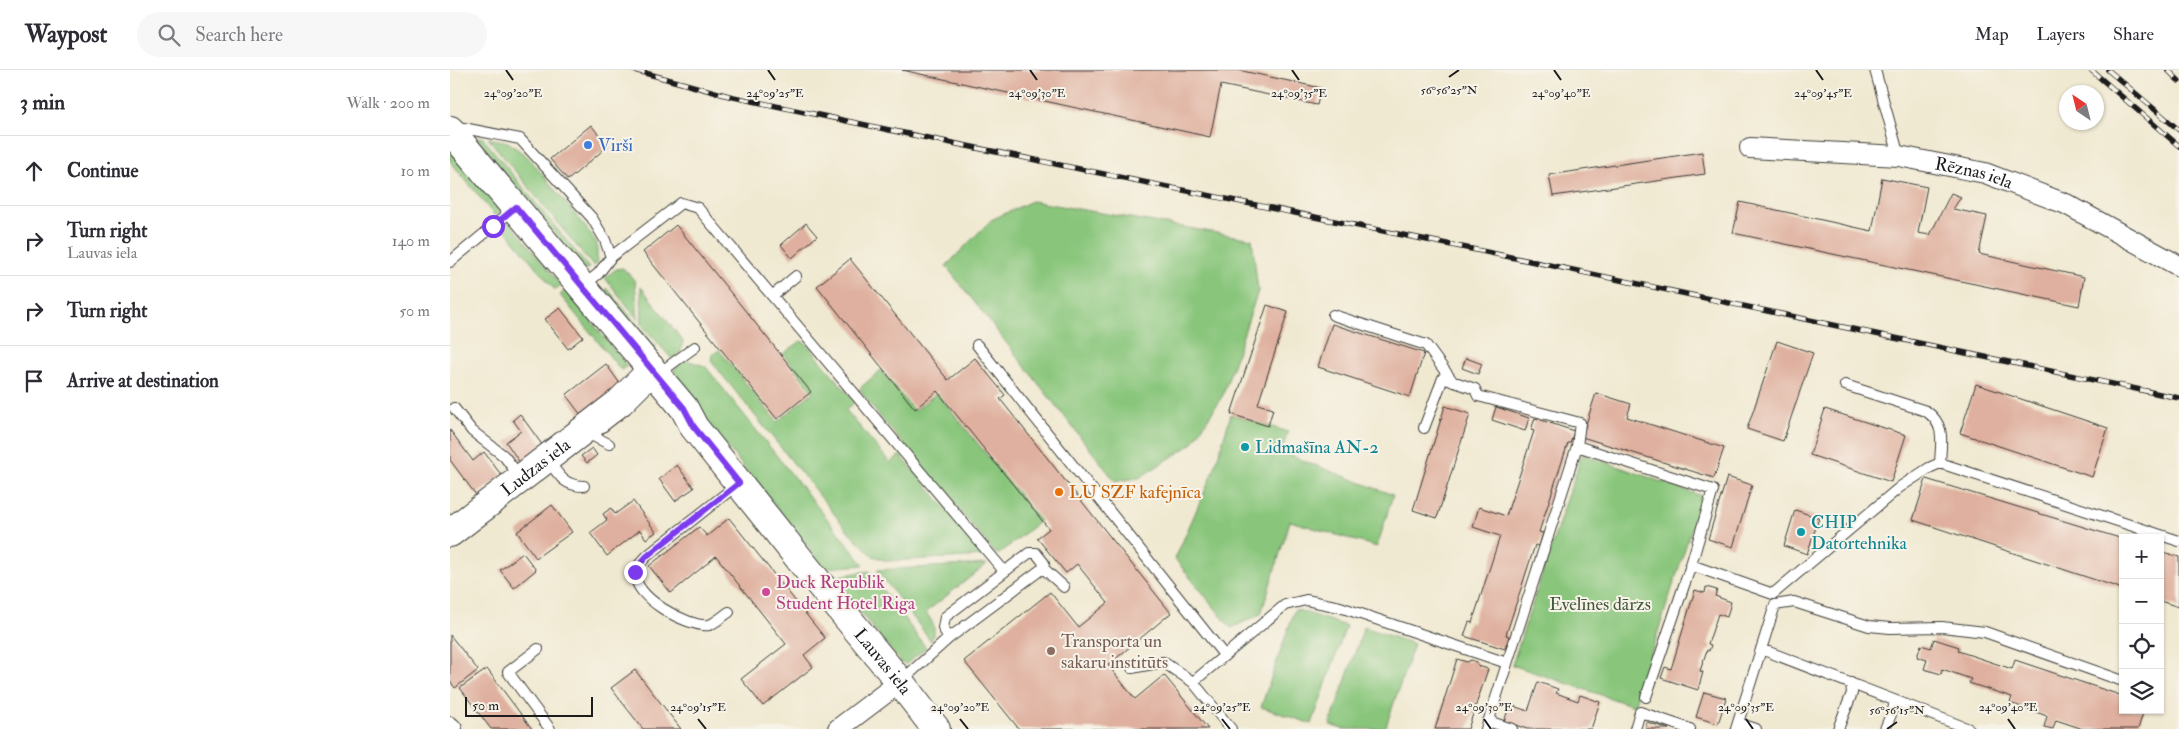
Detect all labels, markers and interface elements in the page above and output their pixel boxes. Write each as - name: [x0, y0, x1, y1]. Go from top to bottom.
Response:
- search box: [137, 12, 487, 57]
- text: Waypost: [25, 19, 107, 50]
- icon: search: [155, 21, 183, 49]
- text: Search here: [195, 23, 283, 47]
- text: Map: [1975, 23, 2009, 46]
- text: Layers: [2037, 23, 2085, 46]
- text: Share: [2113, 23, 2154, 46]
- text: 56°56'25"N: [1420, 83, 1478, 98]
- north arrow: [2059, 85, 2104, 130]
- text: 24°09'20"E: [484, 86, 542, 101]
- text: 24°09'25"E: [746, 86, 804, 101]
- text: 24°09'30"E: [1009, 86, 1066, 101]
- text: 24°09'35"E: [1271, 86, 1327, 101]
- text: 24°09'40"E: [1532, 86, 1591, 101]
- text: 24°09'45"E: [1794, 86, 1852, 101]
- text: 3 min: [20, 89, 65, 116]
- text: Walk · 200 m: [347, 93, 430, 113]
- place label: Virši: [598, 134, 633, 157]
- marker: Virši: [582, 139, 594, 151]
- street label: Rēznas iela: [1933, 152, 2017, 195]
- icon: ahead: [20, 157, 48, 185]
- text: Continue: [67, 159, 138, 183]
- text: 10 m: [400, 161, 430, 181]
- route start: [482, 215, 505, 238]
- text: Turn right: [67, 219, 147, 243]
- icon: right: [20, 227, 48, 255]
- text: 140 m: [392, 231, 430, 251]
- text: Lauvas iela: [67, 243, 137, 263]
- icon: right: [20, 297, 48, 325]
- text: Turn right: [67, 299, 147, 323]
- text: 50 m: [399, 301, 430, 321]
- icon: arrive: [20, 367, 48, 395]
- text: Arrive at destination: [67, 369, 219, 393]
- street label: Ludzas iela: [497, 433, 576, 501]
- place label: Lidmašīna AN-2: [1255, 436, 1379, 459]
- marker: Lidmašīna AN-2: [1239, 441, 1251, 453]
- place label: LU SZF kafejnīca: [1069, 481, 1202, 504]
- marker: LU SZF kafejnīca: [1053, 486, 1065, 498]
- place label: CHIP Datortehnika: [1811, 511, 1908, 555]
- marker: CHIP Datortehnika: [1795, 526, 1807, 538]
- map controls: [2119, 534, 2164, 714]
- button: +: [2119, 534, 2164, 579]
- route end: [624, 561, 647, 584]
- place label: Duck Republik Student Hotel Riga: [776, 571, 916, 615]
- button: −: [2119, 579, 2164, 624]
- marker: Duck Republik Student Hotel Riga: [760, 586, 772, 598]
- park label: Evelīnes dārzs: [1549, 593, 1651, 616]
- street label: Lauvas iela: [849, 624, 917, 700]
- button: locate: [2119, 624, 2164, 669]
- place label: Transporta un sakaru institūts: [1061, 630, 1168, 674]
- marker: Transporta un sakaru institūts: [1045, 645, 1057, 657]
- button: layers: [2119, 669, 2164, 714]
- scale bar: [465, 694, 592, 717]
- text: 50 m: [472, 697, 499, 714]
- text: 24°09'15"E: [670, 700, 726, 715]
- text: 24°09'20"E: [931, 700, 989, 715]
- text: 24°09'25"E: [1193, 700, 1251, 715]
- text: 24°09'30"E: [1456, 700, 1513, 715]
- text: 24°09'35"E: [1718, 700, 1774, 715]
- text: 24°09'40"E: [1979, 700, 2038, 715]
- text: 56°56'15"N: [1869, 703, 1925, 718]

